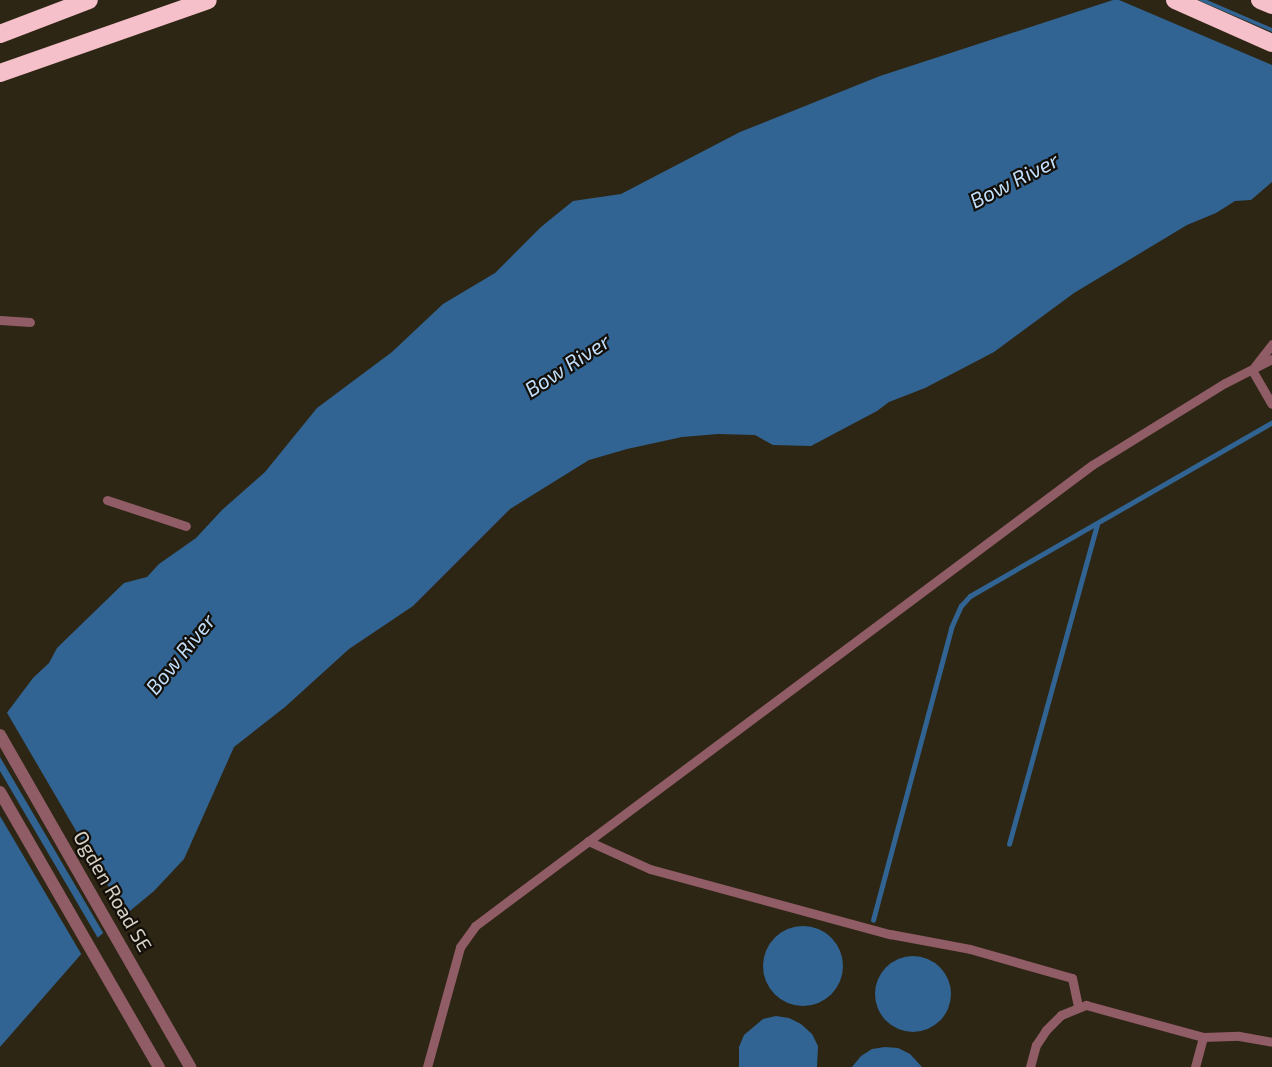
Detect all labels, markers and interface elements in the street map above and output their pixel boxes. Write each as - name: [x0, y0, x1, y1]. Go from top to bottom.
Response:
- water label: Bow River: [965, 147, 1063, 213]
- water label: Bow River: [520, 328, 614, 402]
- water label: Bow River: [140, 609, 220, 699]
- street label: Ogden Road SE: [69, 826, 157, 956]

